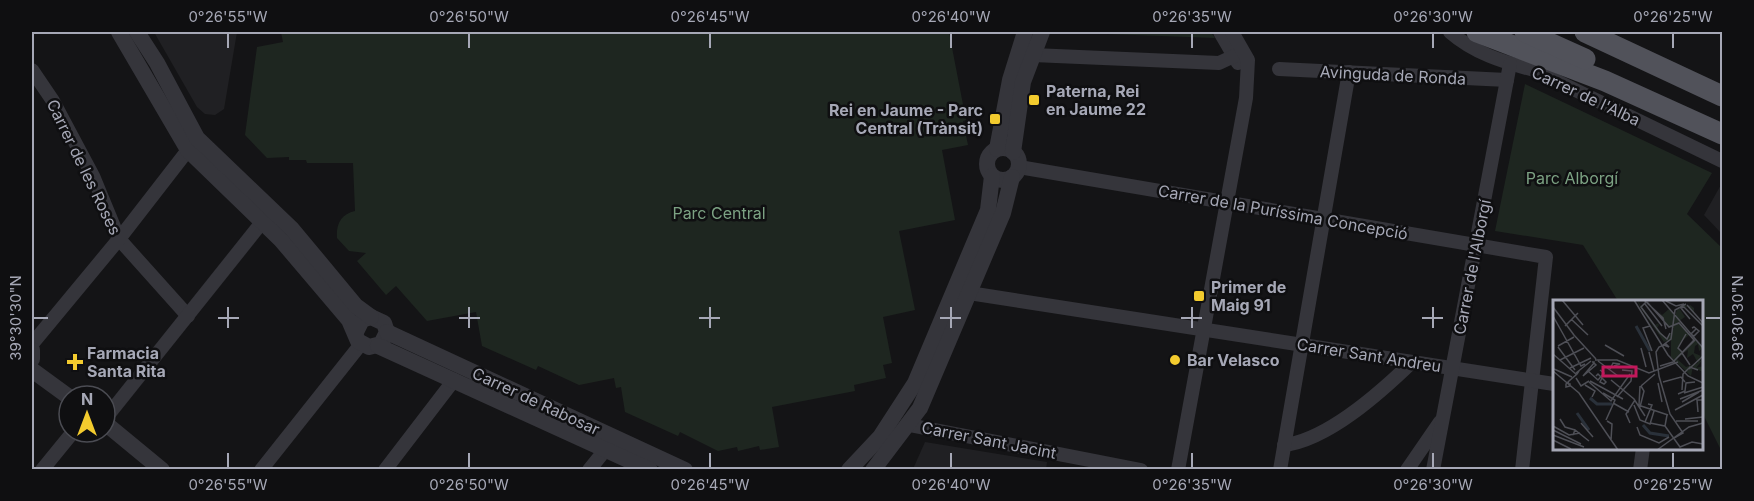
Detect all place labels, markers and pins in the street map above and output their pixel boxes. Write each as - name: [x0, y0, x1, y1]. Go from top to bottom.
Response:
- place label: Paterna, Rei en Jaume 22: [1046, 81, 1146, 119]
- marker: Paterna, Rei en Jaume 22: [1027, 93, 1041, 107]
- place label: Rei en Jaume - Parc Central (Trànsit): [829, 100, 983, 138]
- marker: Rei en Jaume - Parc Central (Trànsit): [988, 112, 1002, 126]
- place label: Primer de Maig 91: [1211, 277, 1286, 315]
- marker: Primer de Maig 91: [1192, 289, 1206, 303]
- place label: Farmacia Santa Rita: [87, 343, 166, 381]
- place label: Bar Velasco: [1187, 350, 1280, 370]
- marker: Bar Velasco: [1168, 353, 1182, 367]
- marker: Farmacia Santa Rita: [68, 355, 82, 369]

